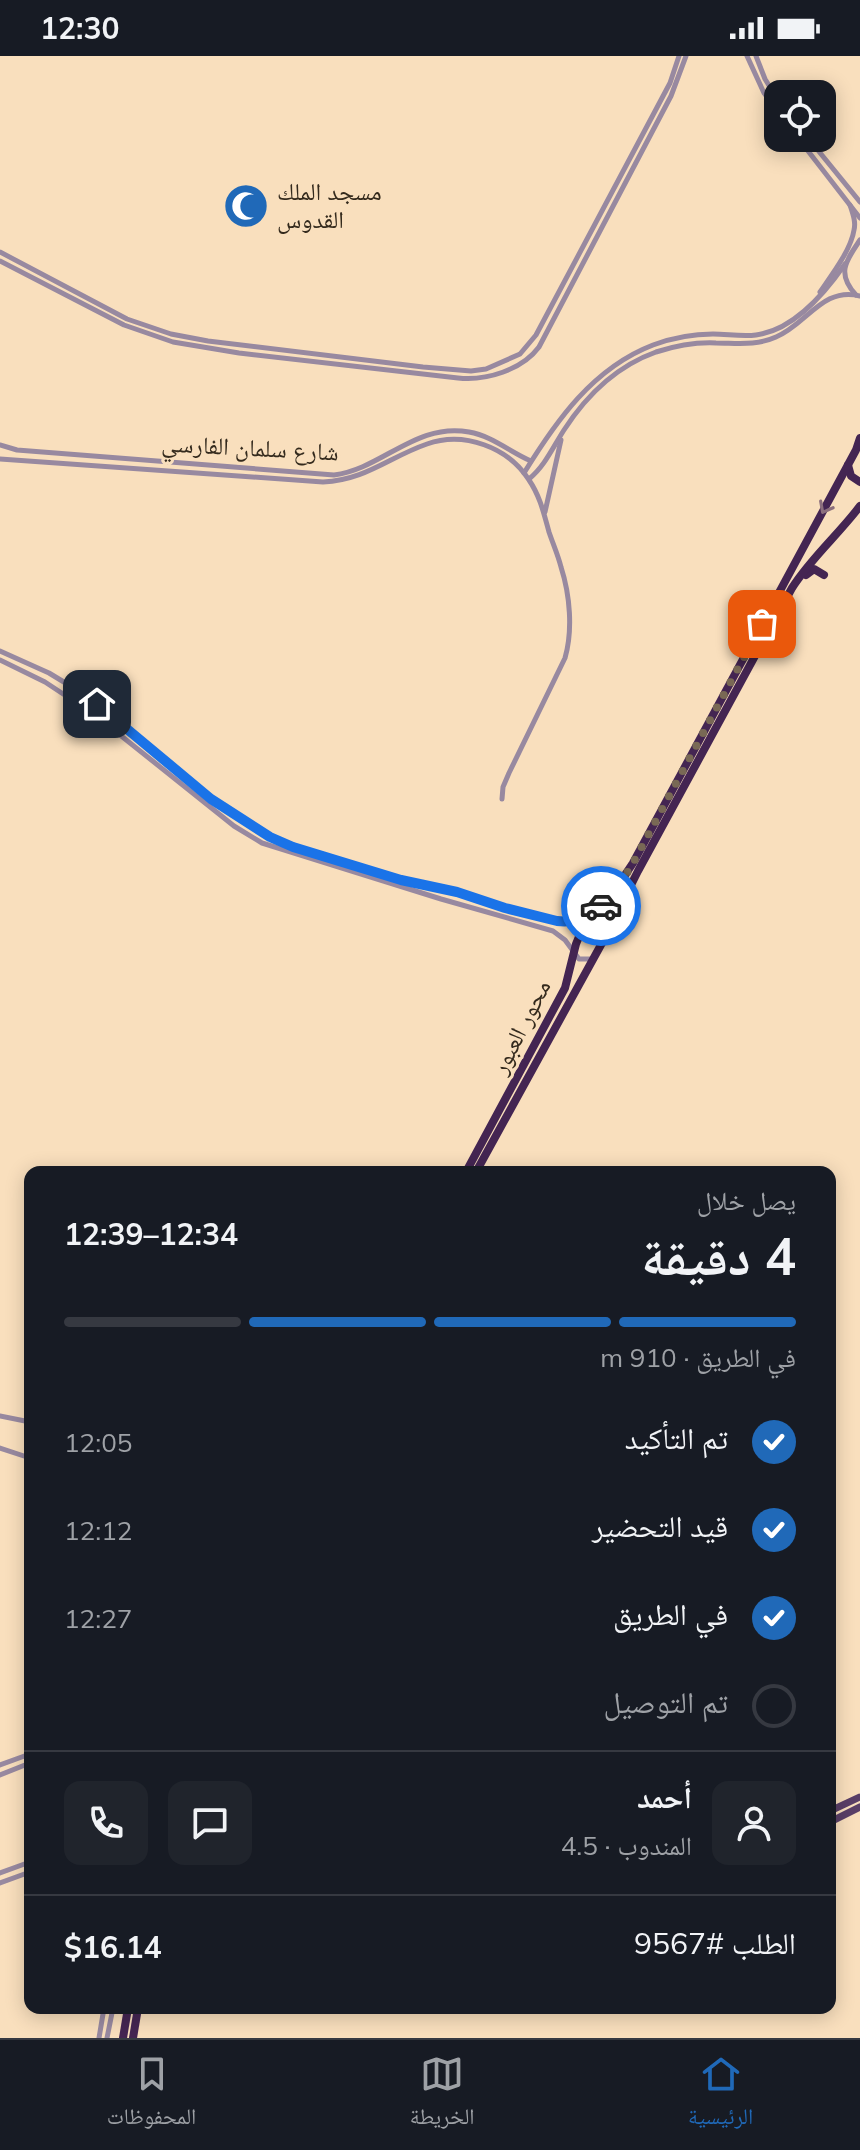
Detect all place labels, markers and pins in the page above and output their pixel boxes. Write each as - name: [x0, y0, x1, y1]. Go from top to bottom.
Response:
- place label: مسجد الملك القدوس: [277, 176, 382, 234]
- mosque icon: مسجد الملك القدوس: [222, 182, 270, 230]
- pin: [728, 590, 796, 658]
- pin: [63, 670, 131, 738]

